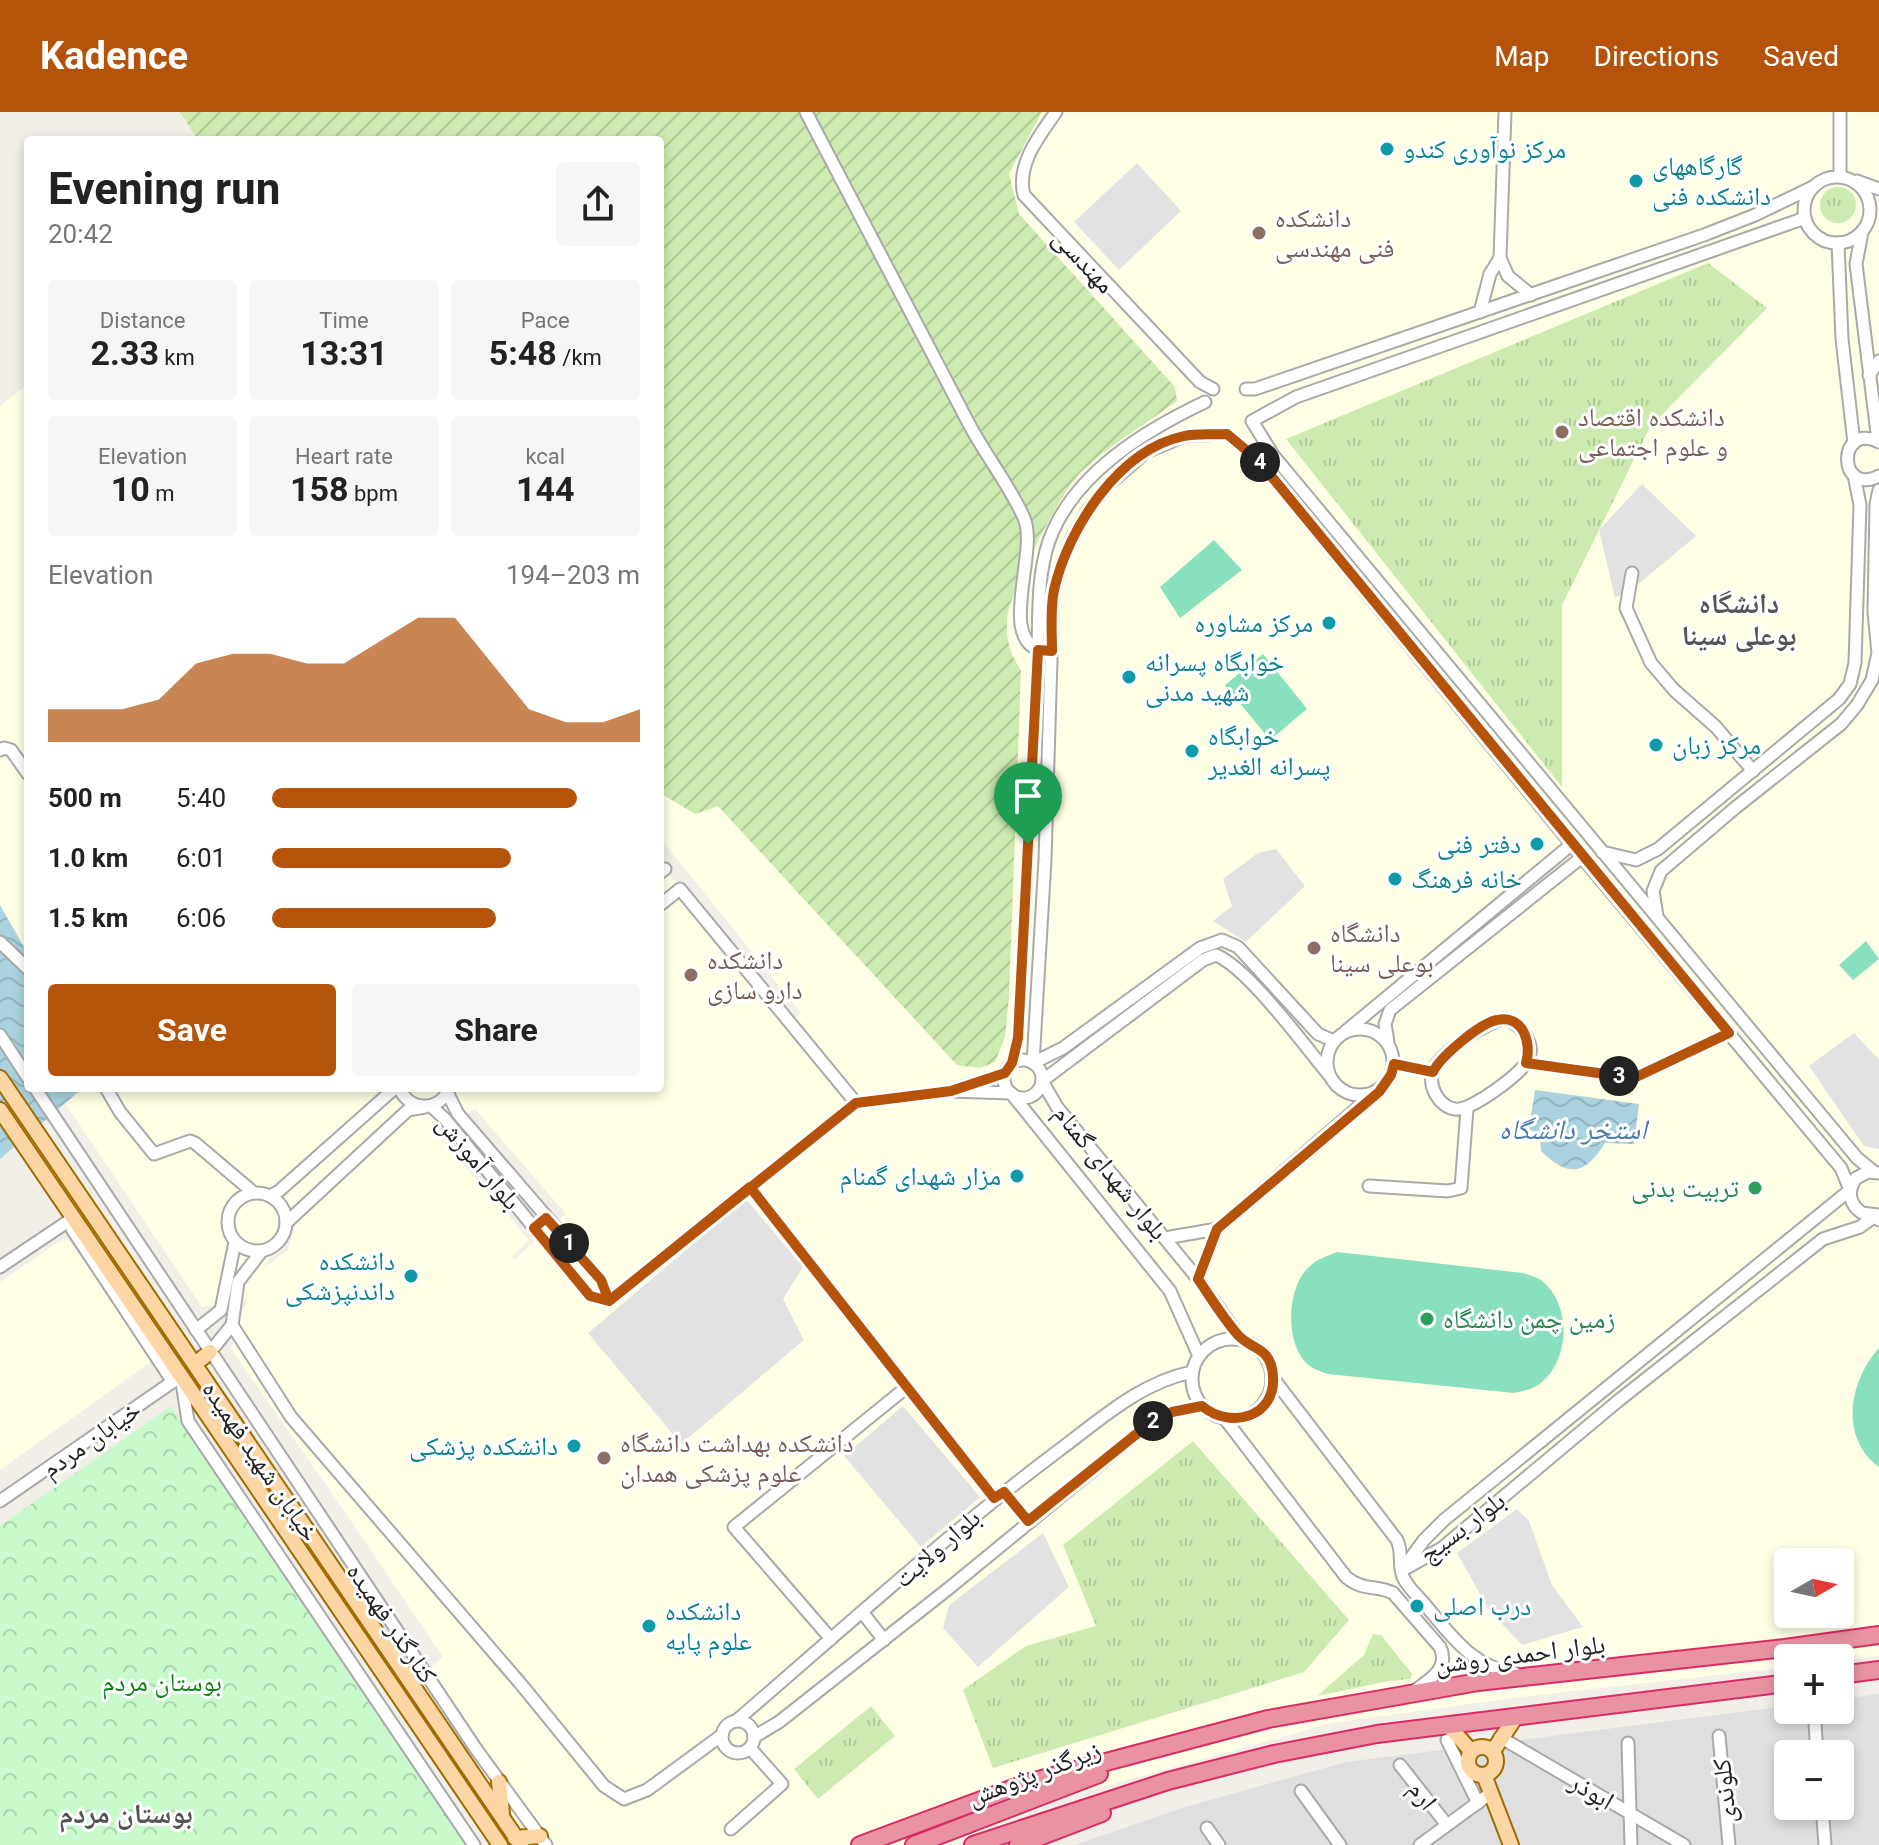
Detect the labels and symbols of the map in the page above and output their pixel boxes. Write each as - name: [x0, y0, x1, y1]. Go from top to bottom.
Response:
- place label: مرکز نوآوری کندو: [1403, 134, 1566, 165]
- marker: مرکز نوآوری کندو: [1378, 140, 1396, 158]
- place label: گارگاههای دانشکده فنی: [1652, 151, 1771, 212]
- marker: گارگاههای دانشکده فنی: [1627, 172, 1645, 190]
- place label: دانشکده فنی مهندسی: [1275, 203, 1394, 264]
- street label: مهندسی: [1046, 223, 1121, 300]
- marker: دانشکده فنی مهندسی: [1250, 224, 1268, 242]
- place label: دانشکده اقتصاد و علوم اجتماعی: [1578, 402, 1728, 465]
- marker: دانشکده اقتصاد و علوم اجتماعی: [1553, 423, 1571, 441]
- pin: 4: [1240, 442, 1280, 482]
- district label: دانشگاه بوعلی سینا: [1682, 587, 1796, 653]
- place label: مرکز مشاوره: [1194, 608, 1313, 638]
- marker: مرکز مشاوره: [1320, 614, 1338, 632]
- place label: خوابگاه پسرانه شهید مدنی: [1145, 647, 1284, 708]
- marker: خوابگاه پسرانه شهید مدنی: [1120, 668, 1138, 686]
- place label: خوابگاه پسرانه الغدیر: [1207, 721, 1330, 782]
- place label: مرکز زبان: [1672, 730, 1761, 761]
- marker: مرکز زبان: [1647, 736, 1665, 754]
- marker: خوابگاه پسرانه الغدیر: [1183, 742, 1201, 760]
- pin: [994, 762, 1062, 844]
- place label: دفتر فنی: [1437, 829, 1521, 860]
- marker: دفتر فنی: [1528, 835, 1546, 853]
- place label: خانه فرهنگ: [1411, 864, 1522, 894]
- marker: خانه فرهنگ: [1386, 870, 1404, 888]
- place label: دانشگاه بوعلی سینا: [1330, 918, 1434, 979]
- marker: دانشگاه بوعلی سینا: [1305, 939, 1323, 957]
- place label: دانشکده دارو سازی: [707, 945, 802, 1006]
- marker: دانشکده دارو سازی: [682, 966, 700, 984]
- pin: 3: [1599, 1056, 1639, 1096]
- street label: بلوار شهدای گمنام: [1045, 1099, 1175, 1247]
- street label: بلوار آموزش: [430, 1108, 527, 1216]
- water label: استخر دانشگاه: [1499, 1113, 1649, 1146]
- place label: مزار شهدای گمنام: [840, 1161, 1001, 1194]
- marker: مزار شهدای گمنام: [1008, 1167, 1026, 1185]
- place label: تربیت بدنی: [1631, 1173, 1739, 1204]
- marker: تربیت بدنی: [1746, 1179, 1764, 1197]
- pin: 1: [549, 1223, 589, 1263]
- place label: دانشکده داندنپزشکی: [285, 1246, 395, 1307]
- marker: دانشکده داندنپزشکی: [402, 1267, 420, 1285]
- place label: زمین چمن دانشگاه: [1443, 1304, 1615, 1335]
- marker: زمین چمن دانشگاه: [1418, 1310, 1436, 1328]
- street label: خیابان شهید فهمیده: [195, 1375, 326, 1547]
- street label: خیابان مردم: [36, 1394, 148, 1486]
- pin: 2: [1133, 1401, 1173, 1441]
- place label: دانشکده بهداشت دانشگاه علوم پزشکی همدان: [620, 1428, 853, 1491]
- place label: دانشکده پزشکی: [409, 1431, 558, 1462]
- marker: دانشکده پزشکی: [565, 1437, 583, 1455]
- marker: دانشکده بهداشت دانشگاه علوم پزشکی همدان: [595, 1449, 613, 1467]
- street label: بلوار بسیج: [1413, 1485, 1512, 1570]
- street label: بلوار ولایت: [888, 1503, 986, 1593]
- north arrow: [1774, 1548, 1854, 1628]
- street label: کنارگذر فهمیده: [341, 1557, 443, 1689]
- place label: درب اصلی: [1433, 1591, 1531, 1622]
- place label: دانشکده علوم پایه: [665, 1596, 752, 1659]
- marker: درب اصلی: [1408, 1597, 1426, 1615]
- marker: دانشکده علوم پایه: [640, 1617, 658, 1635]
- street label: بلوار احمدی روشن: [1433, 1629, 1607, 1680]
- park label: بوستان مردم: [102, 1667, 222, 1700]
- street label: زیرگذر پژوهش: [963, 1734, 1105, 1813]
- street label: کلوندی: [1706, 1757, 1743, 1825]
- street label: ابوذر: [1564, 1766, 1620, 1816]
- street label: ارم: [1400, 1774, 1444, 1817]
- district label: بوستان مردم: [59, 1797, 193, 1833]

